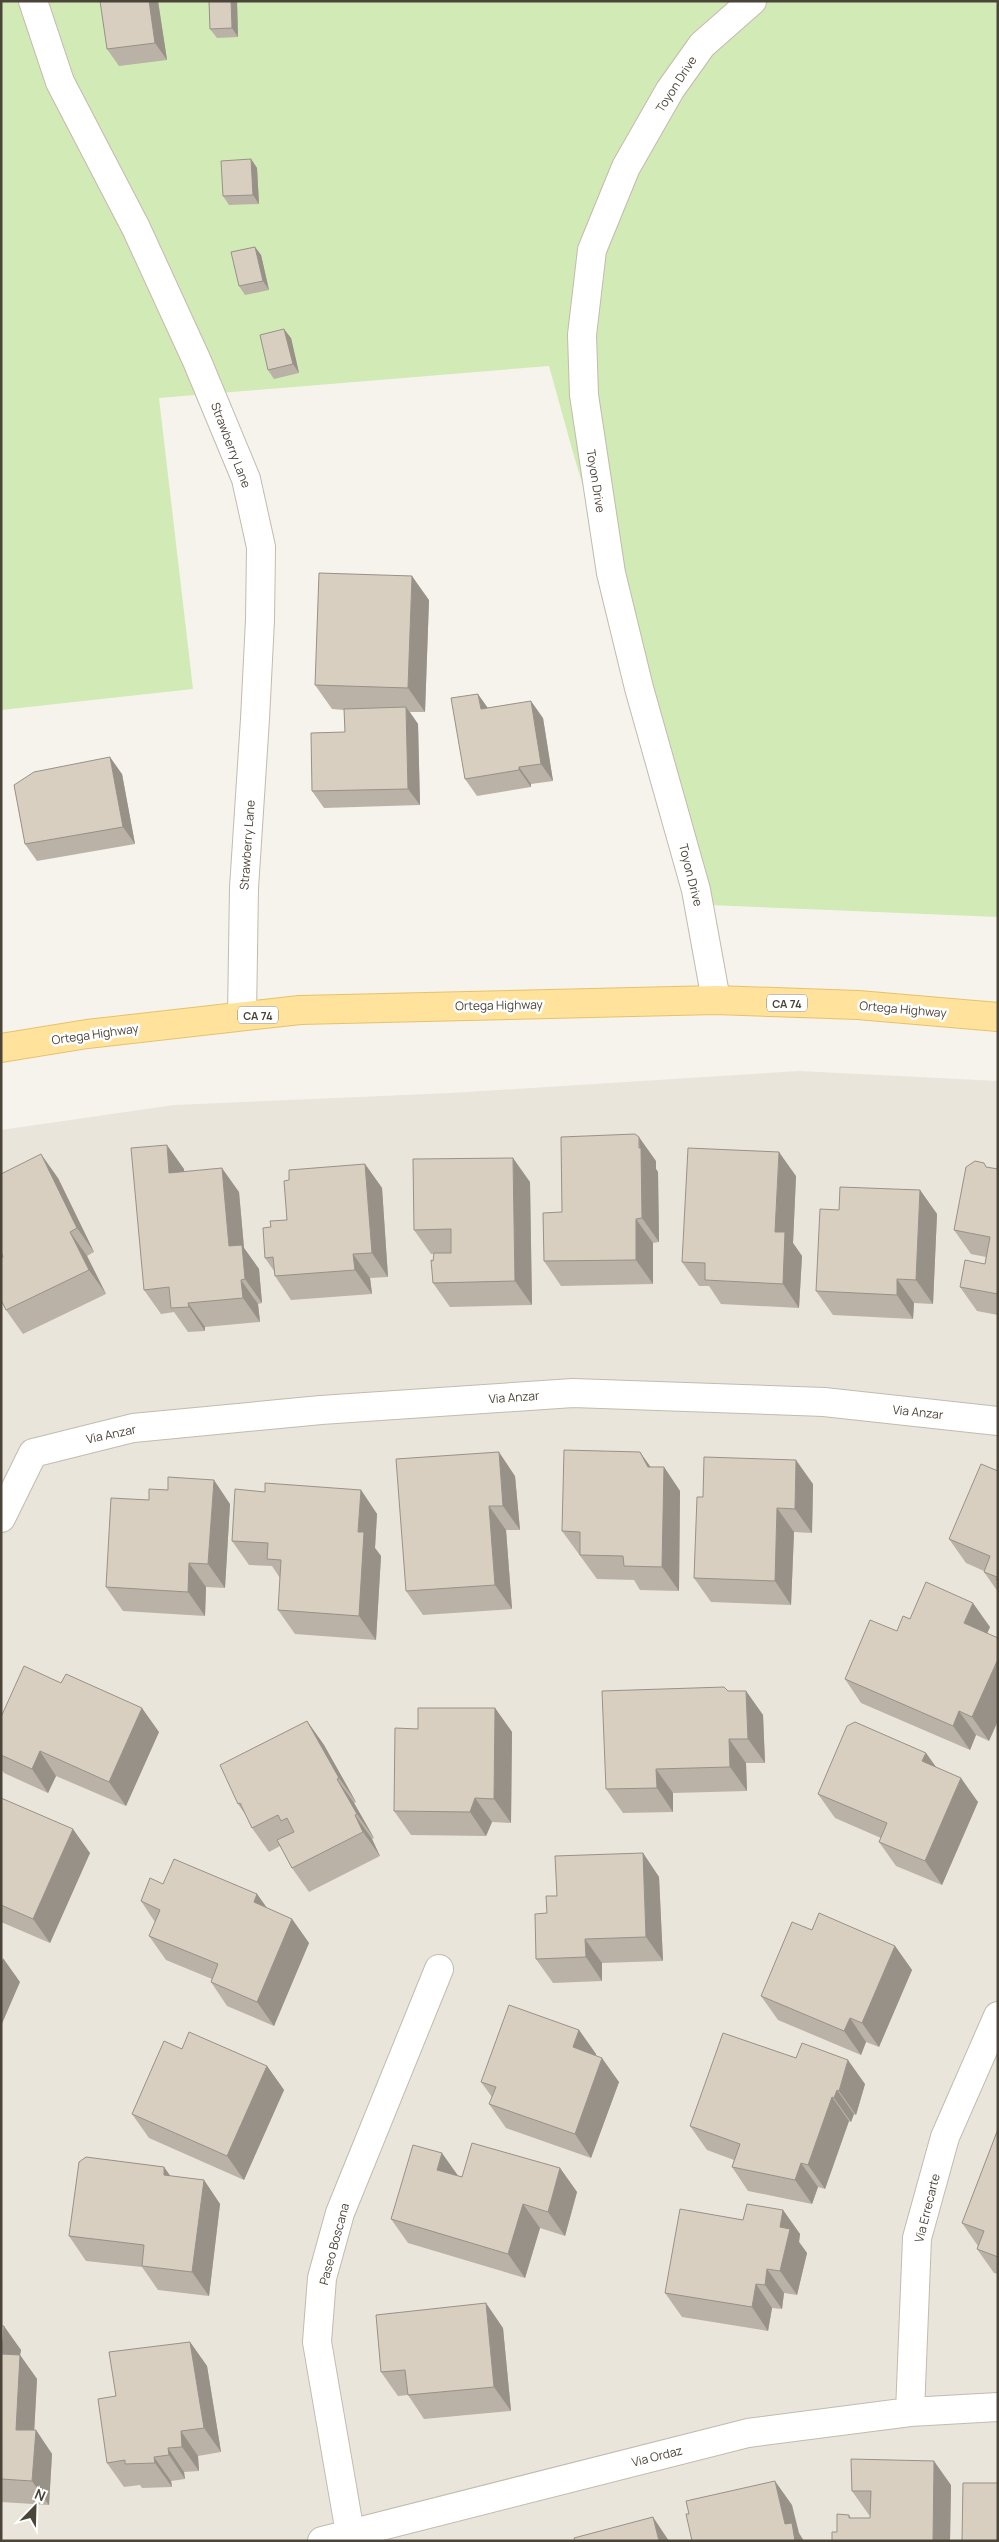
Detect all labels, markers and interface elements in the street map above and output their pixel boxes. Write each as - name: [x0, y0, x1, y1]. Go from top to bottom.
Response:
- street label: Toyon Drive: [651, 53, 701, 115]
- street label: Strawberry Lane: [207, 400, 255, 490]
- street label: Toyon Drive: [583, 448, 609, 514]
- street label: Strawberry Lane: [235, 799, 259, 891]
- street label: Toyon Drive: [675, 842, 707, 908]
- road number: CA 74: [767, 994, 807, 1011]
- street label: Ortega Highway: [455, 996, 544, 1014]
- street label: Ortega Highway: [859, 997, 948, 1021]
- road number: CA 74: [238, 1006, 278, 1024]
- street label: Ortega Highway: [50, 1019, 140, 1049]
- street label: Via Anzar: [488, 1387, 540, 1407]
- street label: Via Anzar: [892, 1401, 945, 1423]
- street label: Via Anzar: [84, 1420, 138, 1448]
- street label: Via Errecarte: [910, 2172, 944, 2244]
- street label: Paseo Boscana: [315, 2201, 353, 2287]
- street label: Via Ordaz: [630, 2441, 684, 2471]
- north arrow: [10, 2482, 60, 2532]
- text: N: [32, 2484, 49, 2505]

